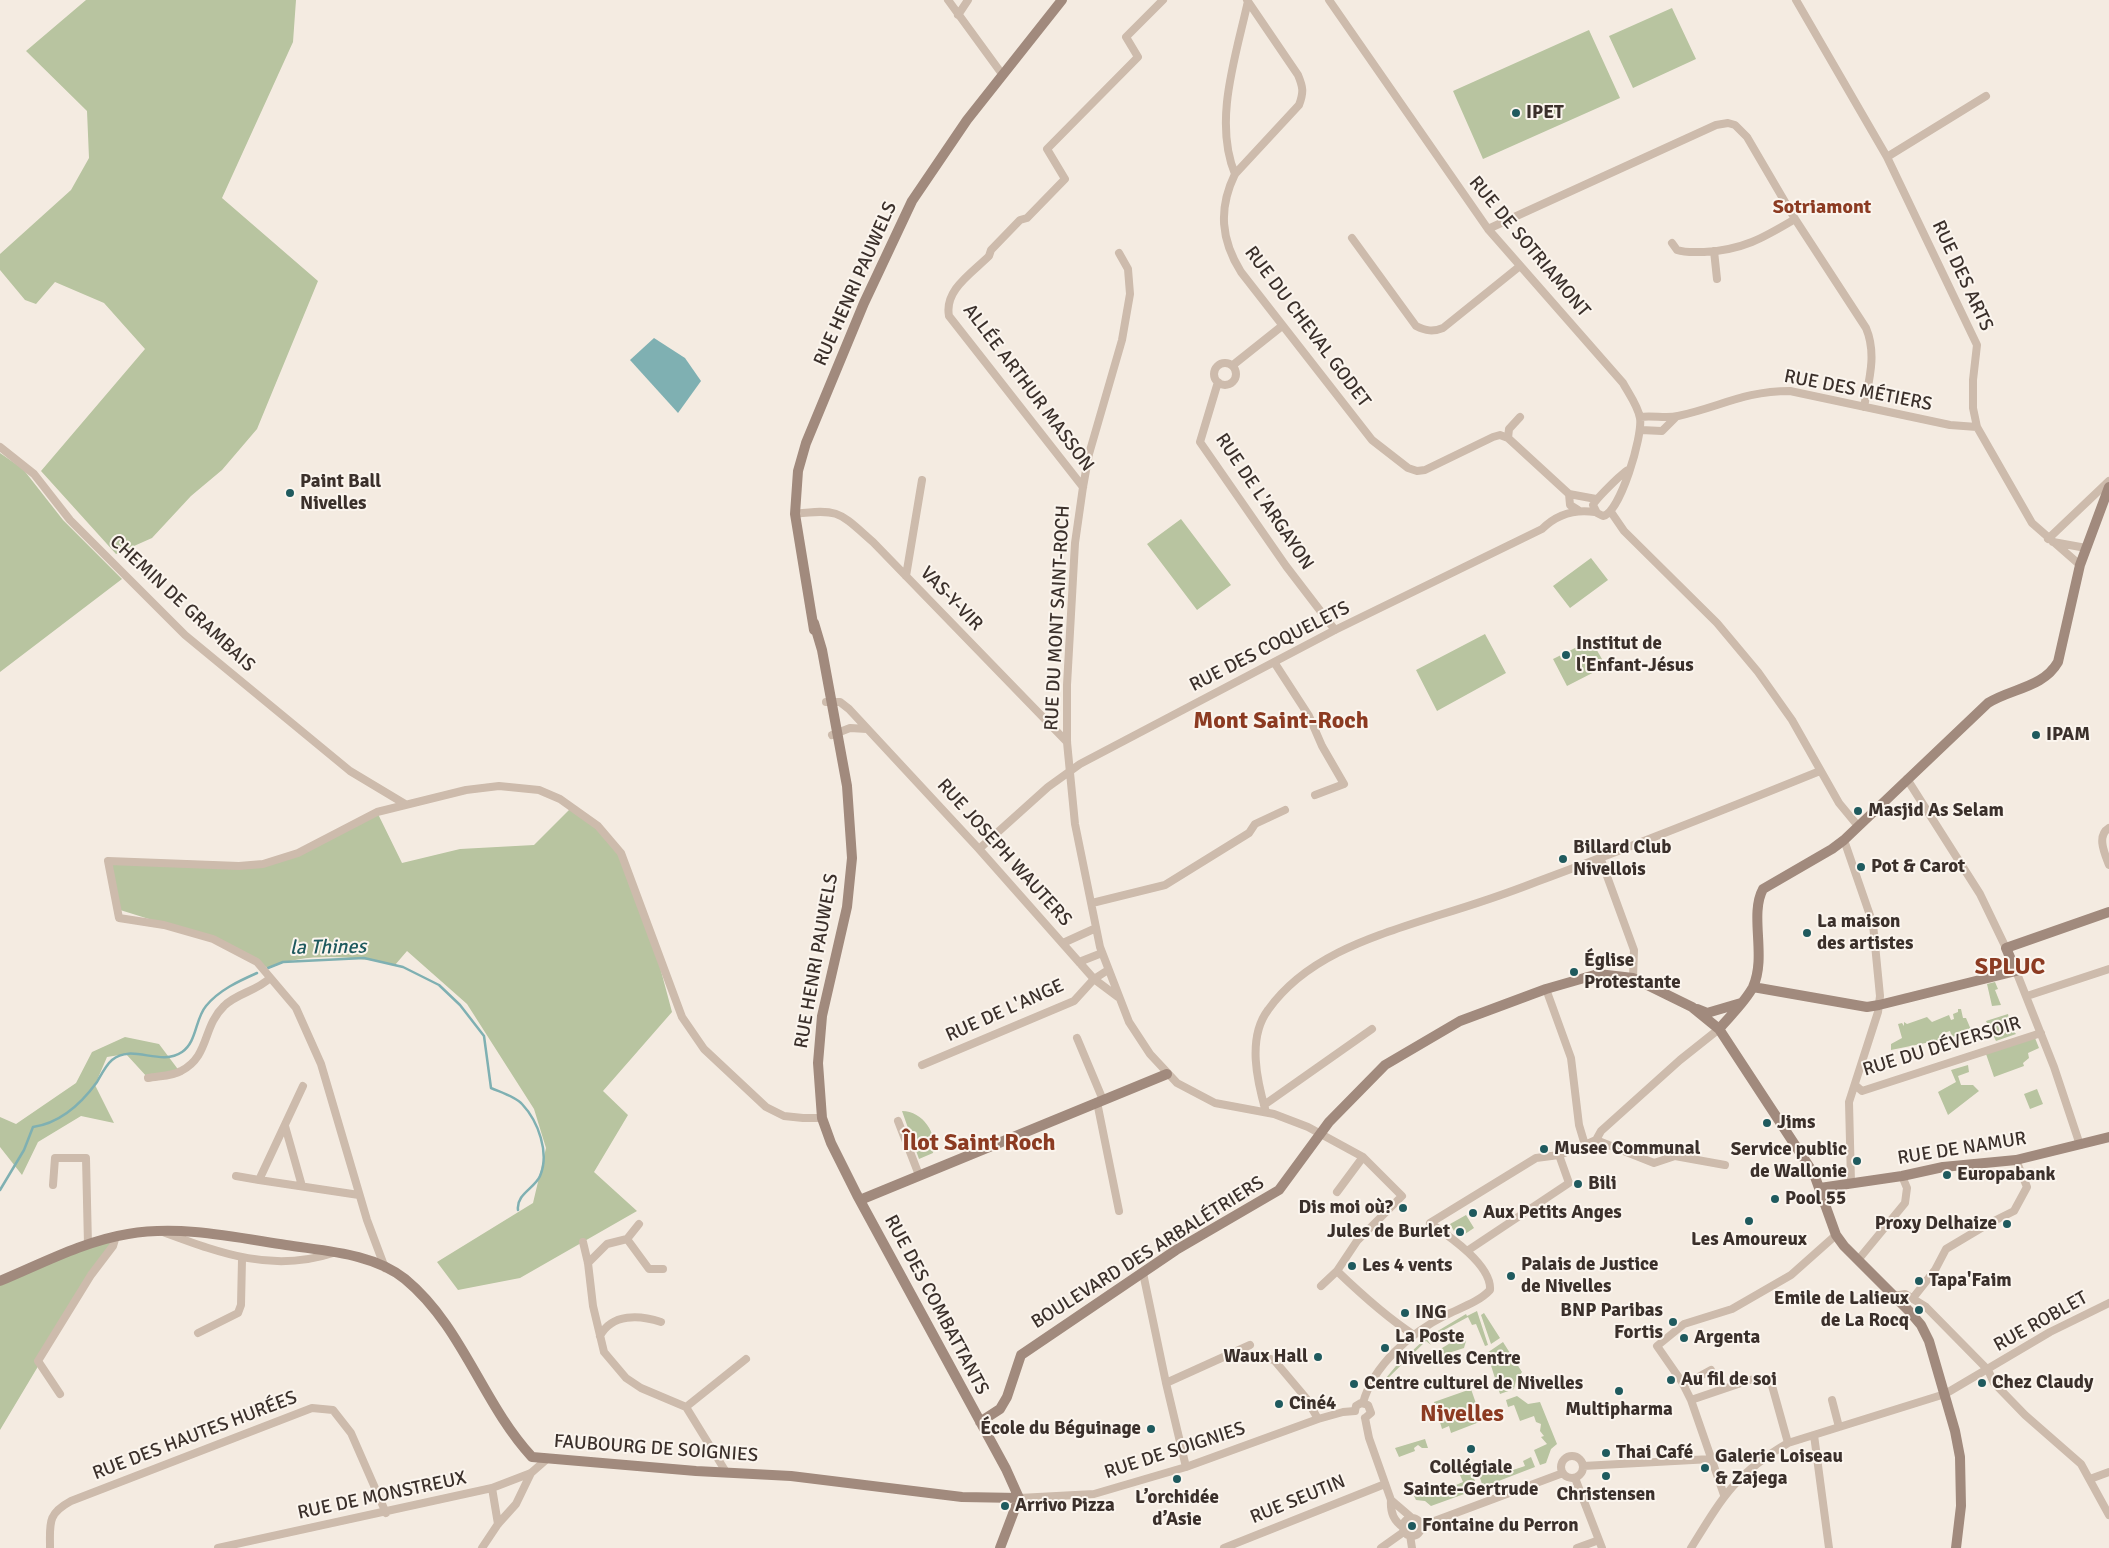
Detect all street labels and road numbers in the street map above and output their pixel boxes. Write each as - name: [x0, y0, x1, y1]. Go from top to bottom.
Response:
- street label: RUE DE SOTRIAMONT: [1464, 172, 1594, 322]
- street label: RUE HENRI PAUWELS: [810, 198, 902, 370]
- street label: RUE DES ARTS: [1926, 217, 1998, 335]
- street label: RUE DU CHEVAL GODET: [1239, 242, 1375, 412]
- street label: ALLÉE ARTHUR MASSON: [958, 300, 1098, 476]
- street label: RUE DES MÉTIERS: [1782, 365, 1934, 417]
- street label: RUE DE L'ARGAYON: [1210, 429, 1318, 575]
- street label: RUE DU MONT SAINT-ROCH: [1041, 505, 1075, 731]
- street label: CHEMIN DE GRAMBAIS: [105, 531, 259, 677]
- street label: VAS-Y-VIR: [915, 562, 987, 636]
- street label: RUE DES COQUELETS: [1186, 597, 1354, 697]
- street label: RUE JOSEPH WAUTERS: [932, 775, 1076, 931]
- street label: RUE HENRI PAUWELS: [790, 872, 844, 1050]
- street label: RUE DE L'ANGE: [942, 975, 1068, 1047]
- street label: RUE DU DÉVERSOIR: [1860, 1012, 2024, 1082]
- street label: RUE DE NAMUR: [1896, 1128, 2028, 1170]
- street label: BOULEVARD DES ARBALÉTRIERS: [1027, 1172, 1269, 1334]
- street label: RUE DES COMBATTANTS: [879, 1211, 993, 1399]
- street label: RUE ROBLET: [1990, 1287, 2092, 1357]
- street label: RUE DES HAUTES HURÉES: [90, 1386, 300, 1486]
- street label: RUE DE SOIGNIES: [1102, 1418, 1248, 1484]
- street label: FAUBOURG DE SOIGNIES: [553, 1430, 759, 1468]
- street label: RUE DE MONSTREUX: [296, 1467, 468, 1525]
- street label: RUE SEUTIN: [1247, 1471, 1349, 1529]

